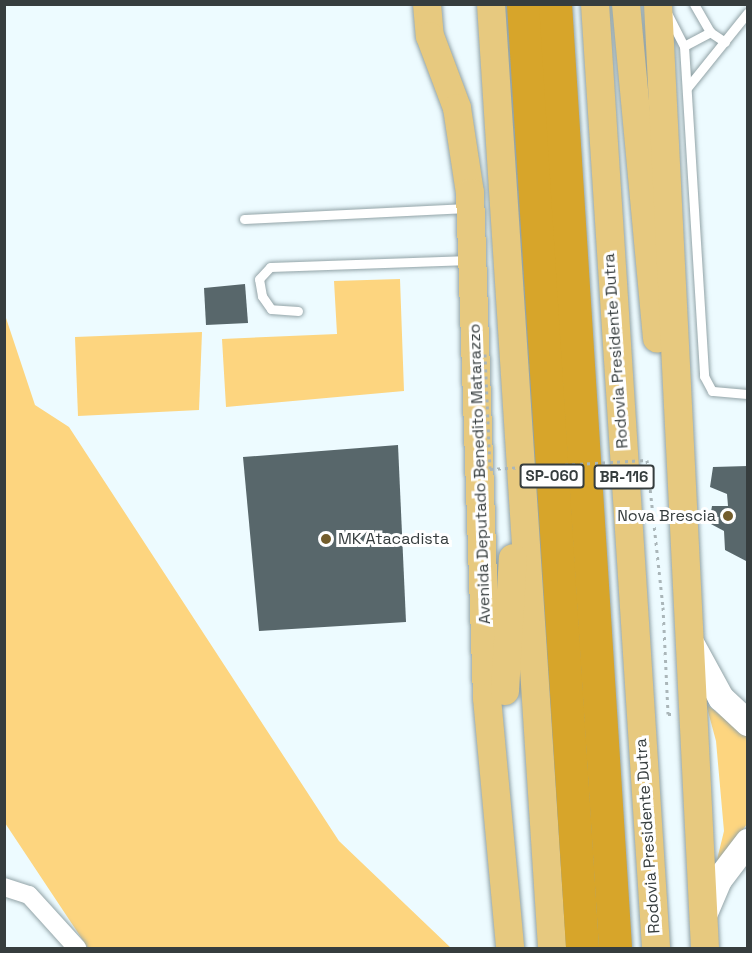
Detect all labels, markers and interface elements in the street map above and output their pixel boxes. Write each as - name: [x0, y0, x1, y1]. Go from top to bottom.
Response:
- street label: Rodovia Presidente Dutra: [600, 253, 632, 449]
- street label: Avenida Deputado Benedito Matarazzo: [465, 323, 495, 625]
- road number: SP-060: [519, 464, 585, 488]
- road number: BR-116: [592, 465, 656, 489]
- place label: Nova Brescia: [617, 506, 716, 526]
- marker: Nova Brescia: [721, 509, 735, 523]
- place label: MK Atacadista: [338, 529, 449, 549]
- marker: MK Atacadista: [319, 532, 333, 546]
- street label: Rodovia Presidente Dutra: [632, 738, 664, 934]

